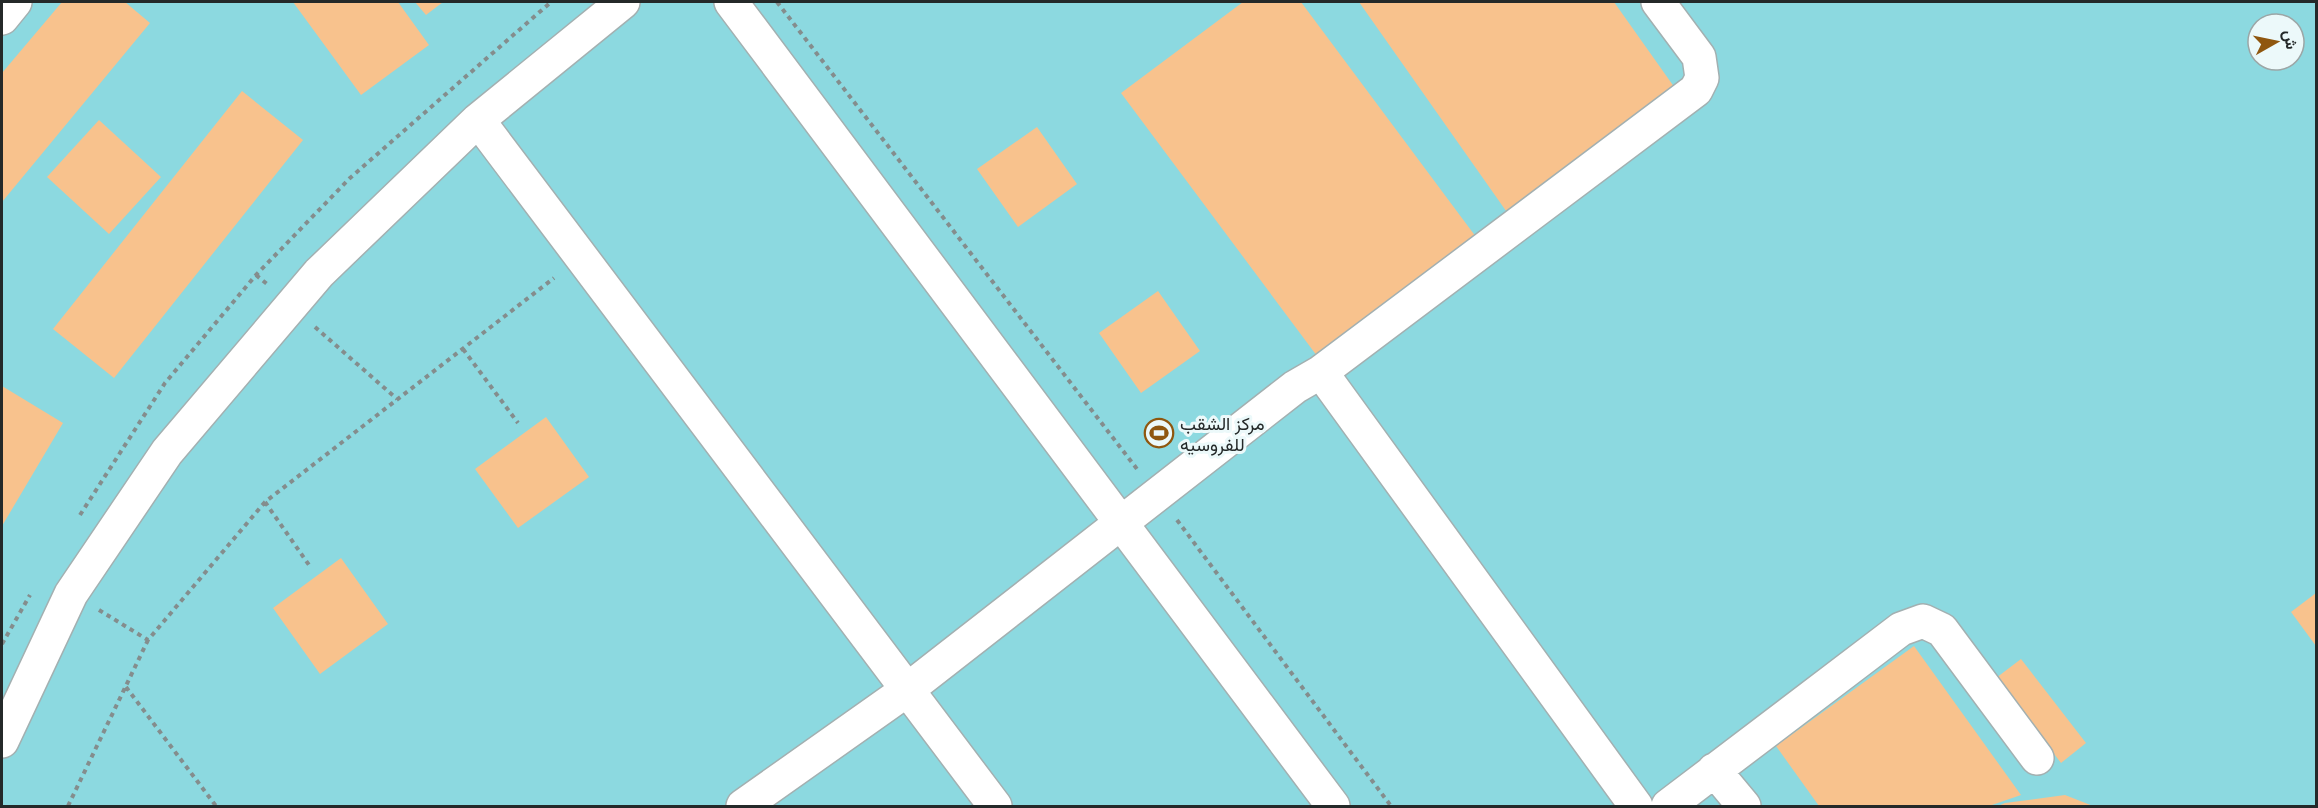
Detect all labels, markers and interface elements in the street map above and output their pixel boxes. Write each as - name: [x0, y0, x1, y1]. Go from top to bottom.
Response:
- north arrow: [2246, 12, 2306, 72]
- text: ش: [2279, 28, 2303, 51]
- place label: مركز الشقب للفروسيه: [1180, 411, 1265, 456]
- sports icon: مركز الشقب للفروسيه: [1143, 417, 1175, 449]

